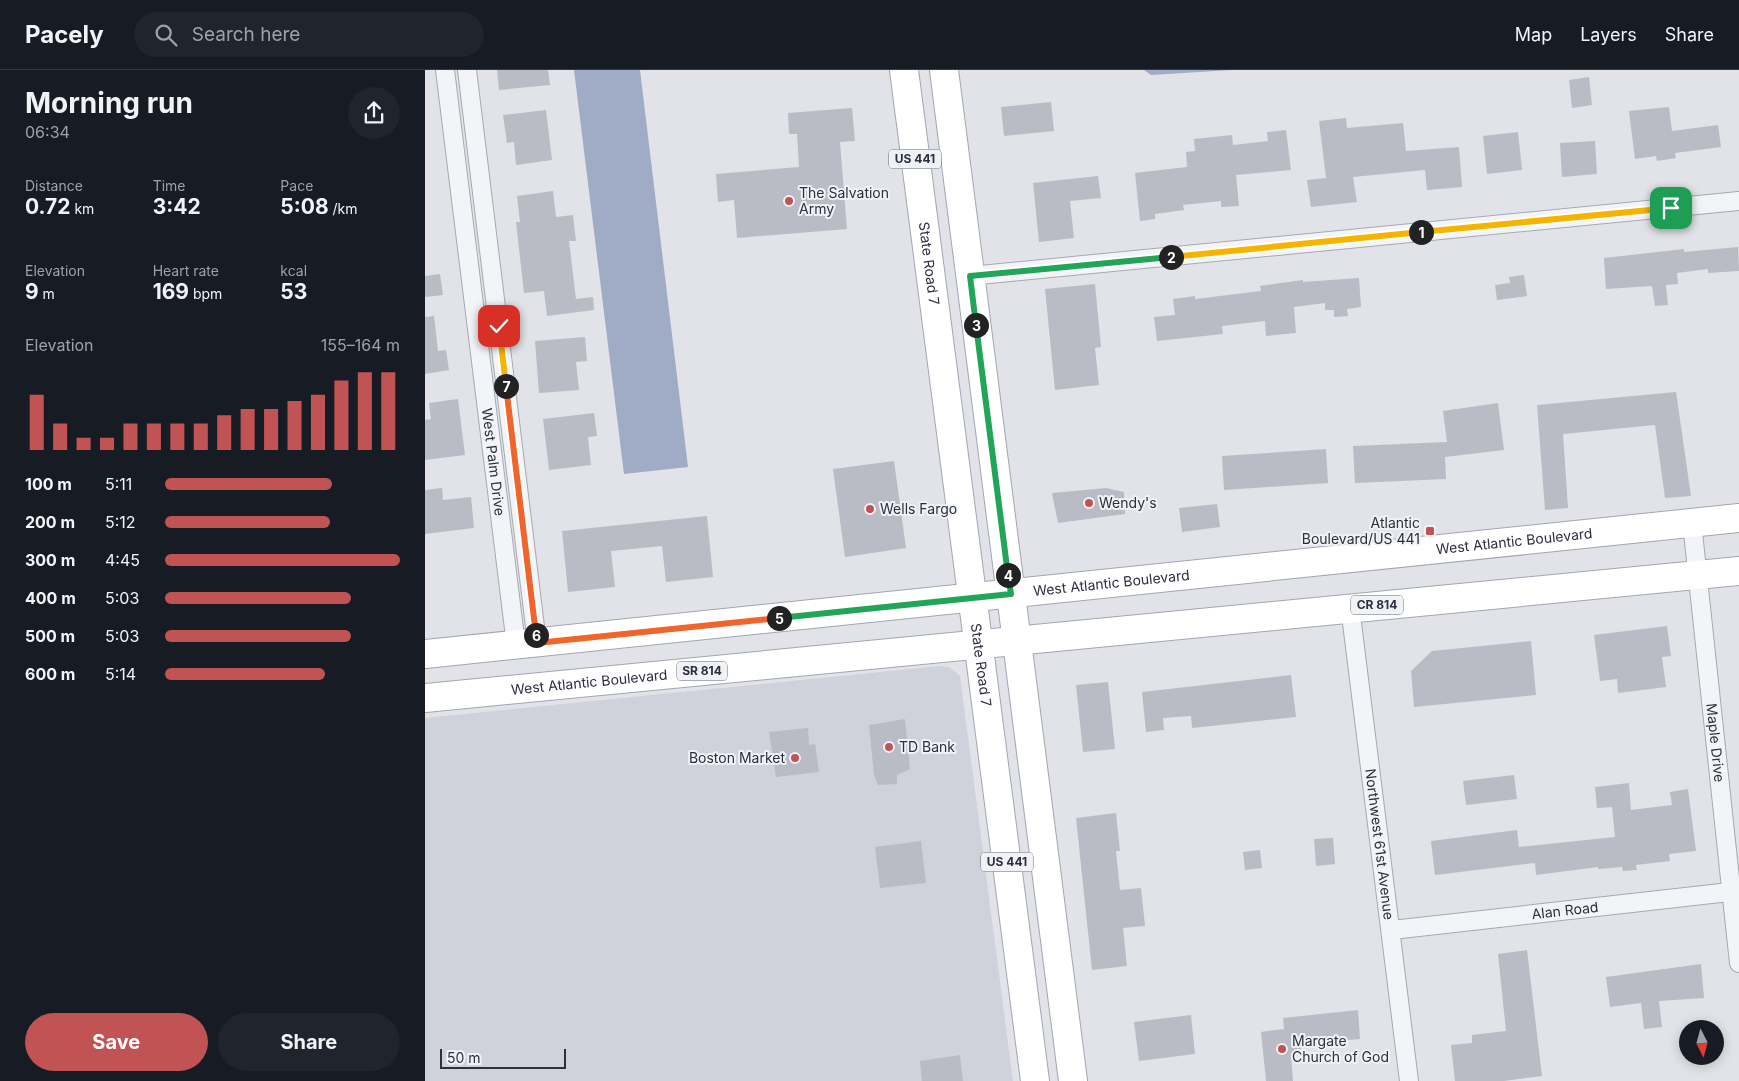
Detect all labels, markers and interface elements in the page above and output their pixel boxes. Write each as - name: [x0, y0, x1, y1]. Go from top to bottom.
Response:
- search box: [134, 12, 484, 57]
- text: Pacely: [25, 20, 104, 49]
- icon: search: [152, 21, 180, 49]
- text: Search here: [192, 23, 300, 46]
- text: Map: [1515, 24, 1552, 45]
- text: Layers: [1580, 24, 1637, 45]
- text: Share: [1665, 24, 1714, 45]
- text: Morning run: [25, 86, 193, 120]
- button: share: [348, 87, 400, 139]
- text: 06:34: [25, 122, 70, 142]
- road number: US 441: [889, 150, 941, 168]
- text: Distance: [25, 177, 83, 194]
- text: Time: [153, 177, 186, 194]
- text: Pace: [280, 177, 313, 194]
- place label: The Salvation Army: [799, 184, 889, 217]
- pin: [1650, 187, 1692, 229]
- text: 0.72: [25, 194, 70, 219]
- text: 3:42: [153, 194, 201, 219]
- text: 5:08: [280, 194, 329, 219]
- icon: arrive: [1657, 194, 1685, 222]
- marker: The Salvation Army: [783, 195, 795, 207]
- text: km: [70, 200, 94, 217]
- text: /km: [329, 200, 358, 217]
- pin: 1: [1409, 220, 1433, 244]
- street label: State Road 7: [916, 221, 943, 306]
- text: 1: [1418, 224, 1425, 241]
- pin: 2: [1159, 244, 1183, 270]
- text: 2: [1167, 249, 1176, 266]
- text: Elevation: [25, 262, 85, 279]
- text: Heart rate: [153, 262, 219, 279]
- text: kcal: [280, 262, 307, 279]
- text: 9: [25, 279, 39, 304]
- text: 169: [153, 279, 189, 304]
- text: 53: [280, 279, 307, 304]
- text: m: [39, 285, 55, 302]
- text: bpm: [189, 285, 222, 302]
- pin: [478, 305, 520, 347]
- icon: check: [485, 312, 513, 340]
- pin: 3: [963, 312, 989, 338]
- text: 3: [972, 317, 981, 334]
- text: Elevation: [25, 335, 94, 355]
- text: 155–164 m: [321, 335, 400, 355]
- pin: 7: [493, 374, 519, 398]
- text: 7: [502, 378, 511, 395]
- street label: West Palm Drive: [479, 407, 509, 517]
- text: 100 m: [25, 474, 72, 494]
- text: 5:11: [105, 474, 132, 494]
- place label: Wendy's: [1099, 494, 1157, 511]
- marker: Wendy's: [1083, 497, 1095, 509]
- place label: Wells Fargo: [880, 500, 957, 517]
- marker: Wells Fargo: [864, 503, 876, 515]
- text: 200 m: [25, 512, 75, 532]
- text: 5:12: [105, 512, 136, 532]
- place label: Atlantic Boulevard/US 441: [1302, 514, 1420, 547]
- street label: West Atlantic Boulevard: [1435, 524, 1593, 557]
- marker: Atlantic Boulevard/US 441: [1424, 525, 1436, 537]
- text: 300 m: [25, 550, 75, 570]
- text: 4:45: [105, 550, 140, 570]
- pin: 4: [995, 562, 1021, 588]
- street label: West Atlantic Boulevard: [1032, 566, 1190, 599]
- text: 4: [1004, 567, 1013, 584]
- text: 400 m: [25, 588, 76, 608]
- text: 5:03: [105, 588, 139, 608]
- road number: CR 814: [1351, 596, 1403, 614]
- pin: 5: [767, 606, 791, 630]
- text: 5: [775, 610, 784, 627]
- pin: 6: [523, 622, 549, 648]
- street label: State Road 7: [968, 622, 995, 708]
- text: 500 m: [25, 626, 75, 646]
- text: 5:03: [105, 626, 139, 646]
- text: 6: [532, 627, 541, 644]
- road number: SR 814: [677, 662, 727, 680]
- text: 600 m: [25, 664, 75, 684]
- text: 5:14: [105, 664, 136, 684]
- street label: West Atlantic Boulevard: [510, 666, 668, 698]
- street label: Maple Drive: [1703, 702, 1729, 783]
- place label: TD Bank: [899, 738, 955, 755]
- marker: TD Bank: [883, 741, 895, 753]
- place label: Boston Market: [689, 749, 785, 766]
- marker: Boston Market: [789, 752, 801, 764]
- street label: Northwest 61st Avenue: [1362, 768, 1398, 921]
- road number: US 441: [981, 852, 1033, 872]
- street label: Alan Road: [1531, 898, 1599, 922]
- button: Save: [25, 1013, 208, 1071]
- button: Share: [218, 1013, 400, 1071]
- north arrow: [1679, 1020, 1724, 1065]
- map controls: [1679, 1020, 1724, 1065]
- place label: Margate Church of God: [1292, 1032, 1389, 1065]
- marker: Margate Church of God: [1276, 1043, 1288, 1055]
- scale bar: [440, 1046, 566, 1069]
- text: 50 m: [447, 1049, 481, 1066]

